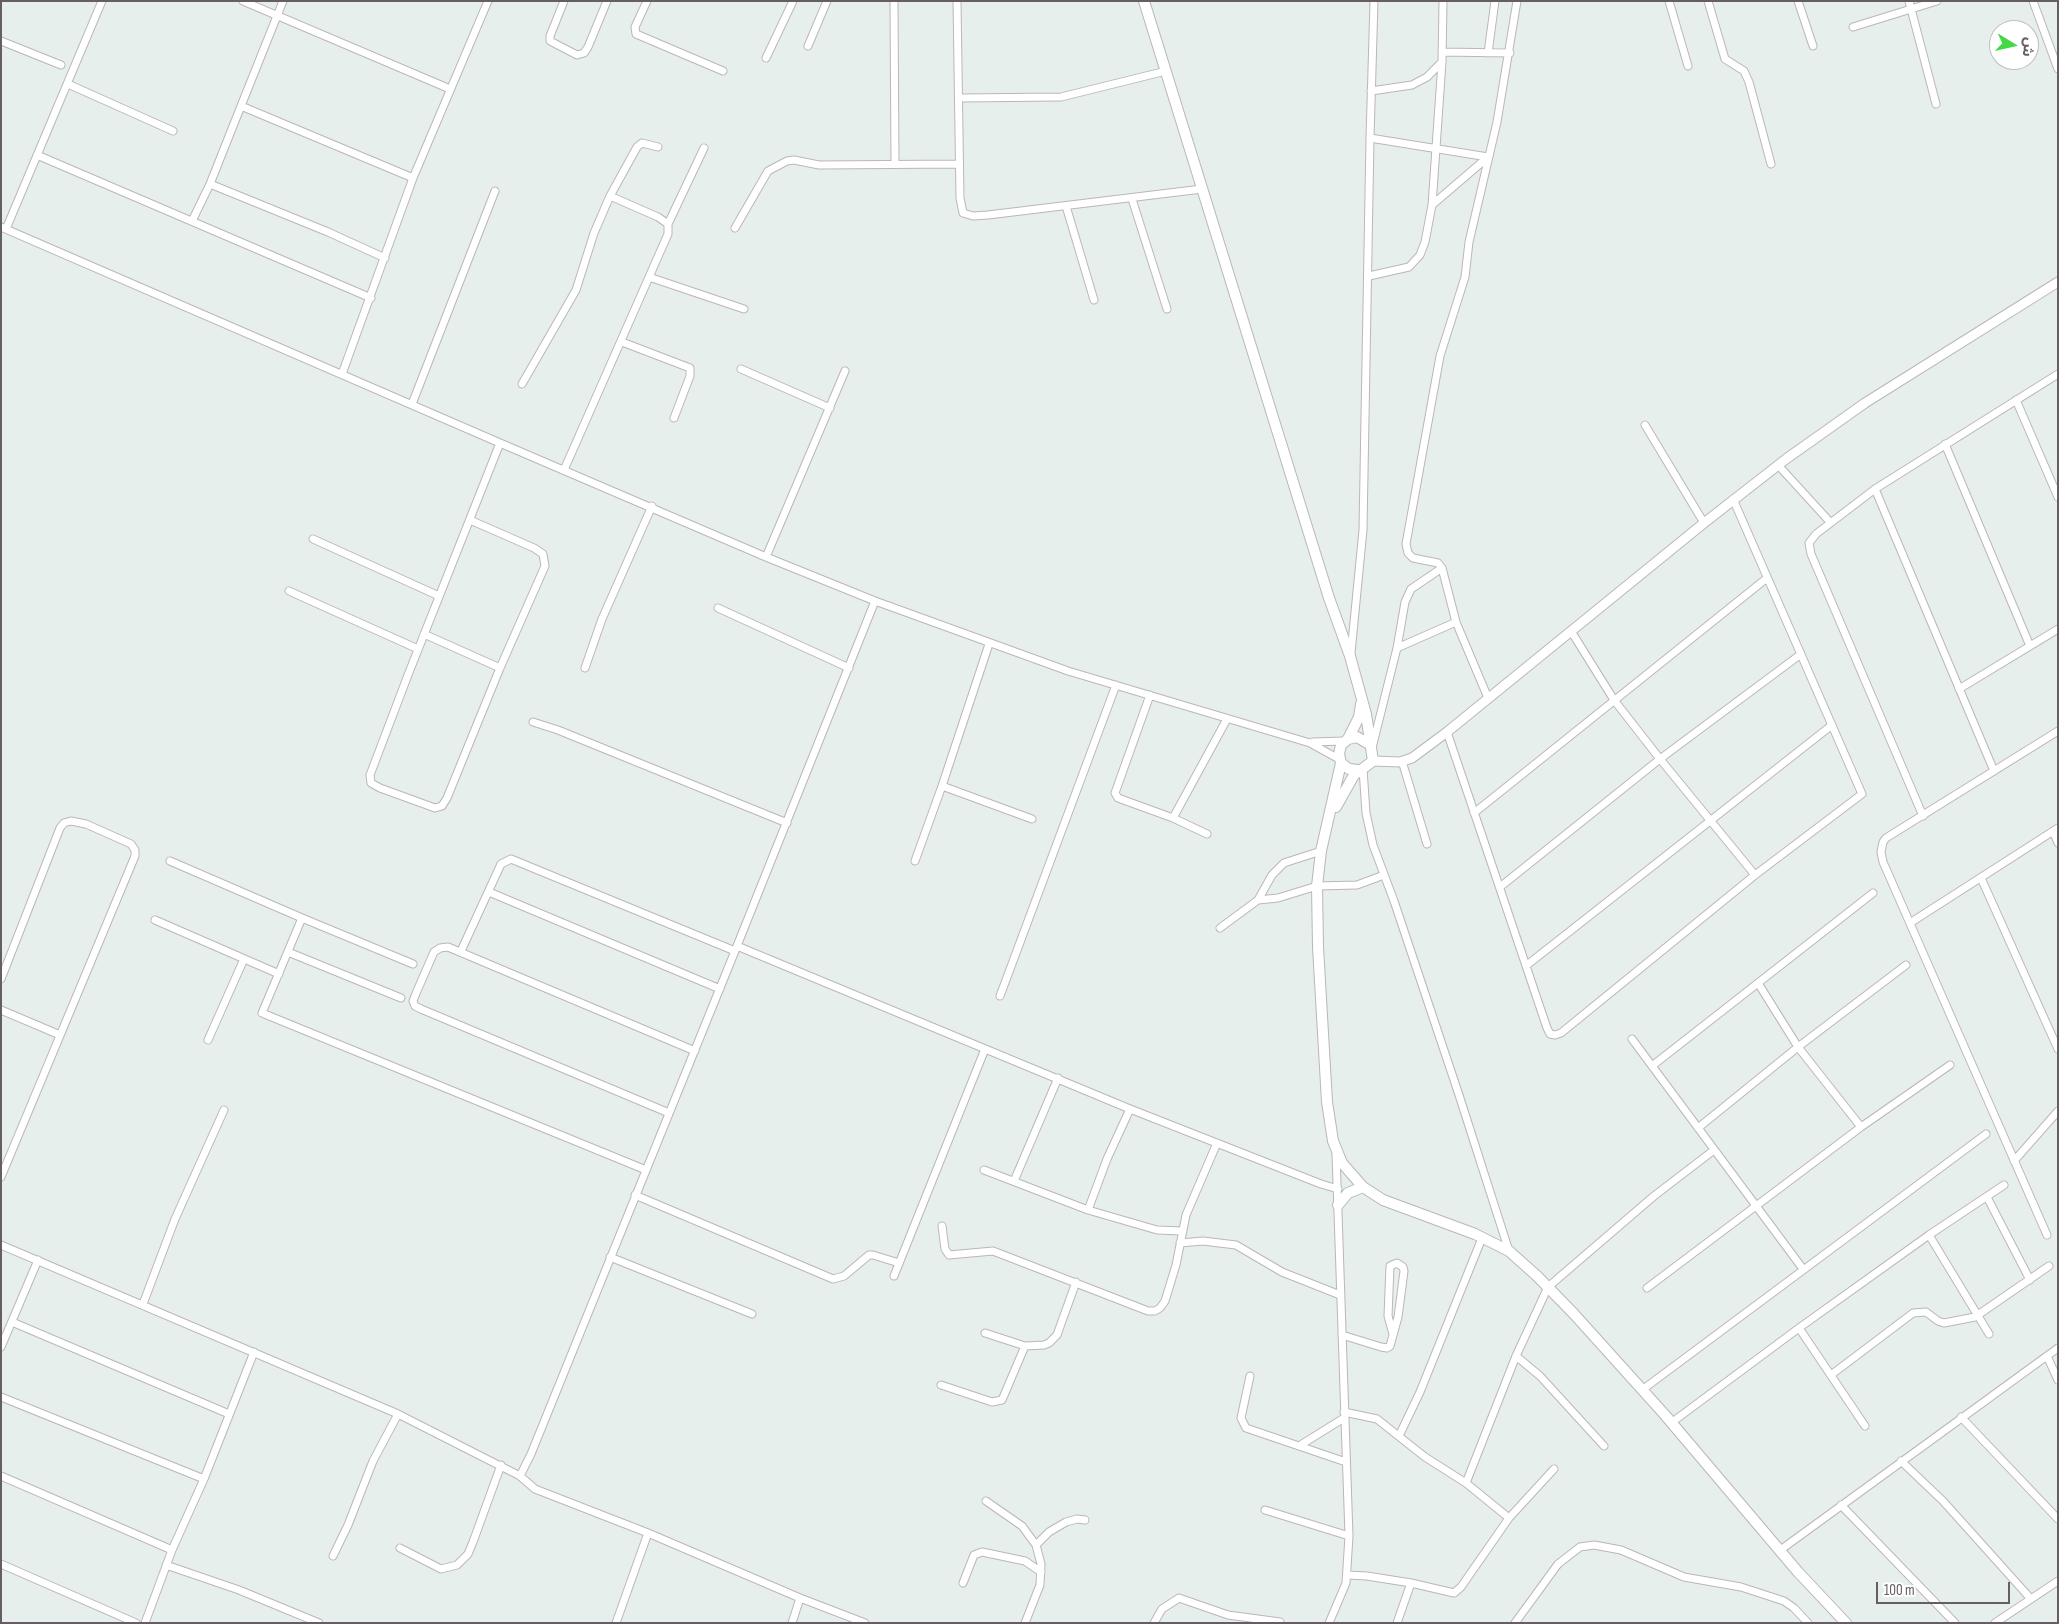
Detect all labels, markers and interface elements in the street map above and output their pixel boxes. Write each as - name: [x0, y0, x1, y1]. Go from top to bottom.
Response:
- north arrow: [1989, 20, 2039, 70]
- text: ش: [2018, 36, 2038, 58]
- scale bar: [1879, 1572, 2013, 1604]
- text: 100 m: [1884, 1581, 1915, 1600]

